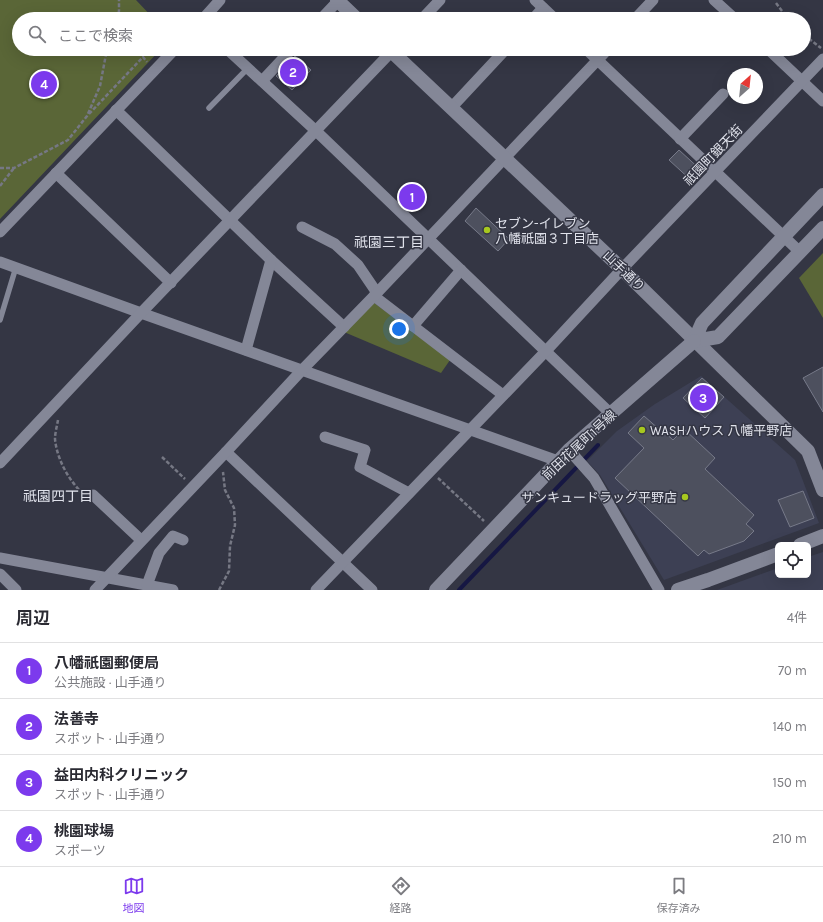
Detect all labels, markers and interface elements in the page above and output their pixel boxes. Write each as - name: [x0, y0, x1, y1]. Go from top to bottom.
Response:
- search box: [12, 12, 811, 56]
- icon: search: [26, 23, 48, 45]
- text: ここで検索: [58, 27, 133, 45]
- pin: 2: [280, 57, 306, 87]
- north arrow: [727, 68, 763, 104]
- pin: 4: [31, 69, 57, 99]
- street label: 祇園町銀天街: [681, 122, 745, 188]
- pin: 1: [399, 182, 425, 212]
- place label: セブン-イレブン 八幡祇園３丁目店: [495, 216, 599, 246]
- marker: セブン-イレブン 八幡祇園３丁目店: [482, 225, 492, 235]
- district label: 祇園三丁目: [354, 234, 424, 251]
- street label: 山手通り: [600, 248, 648, 294]
- your location: [389, 319, 409, 339]
- pin: 3: [690, 383, 716, 413]
- street label: 前田花尾町1号線: [539, 407, 619, 483]
- place label: WASHハウス 八幡平野店: [650, 423, 792, 438]
- marker: WASHハウス 八幡平野店: [637, 425, 647, 435]
- district label: 祇園四丁目: [23, 488, 93, 505]
- place label: サンキュードラッグ平野店: [521, 490, 677, 505]
- marker: サンキュードラッグ平野店: [680, 492, 690, 502]
- map controls: [775, 542, 811, 578]
- button: locate: [775, 542, 811, 578]
- text: 周辺: [16, 608, 50, 628]
- text: 4件: [787, 610, 807, 625]
- text: 八幡祇園郵便局: [54, 654, 159, 672]
- text: 1: [27, 663, 31, 678]
- text: 70 m: [778, 663, 807, 678]
- text: 公共施設 · 山手通り: [54, 675, 167, 690]
- text: 法善寺: [54, 710, 99, 728]
- text: 2: [25, 719, 33, 734]
- text: 140 m: [772, 719, 807, 734]
- text: スポット · 山手通り: [54, 731, 167, 746]
- text: 益田内科クリニック: [54, 766, 189, 784]
- text: 3: [25, 775, 33, 790]
- text: 150 m: [772, 775, 807, 790]
- text: スポット · 山手通り: [54, 787, 167, 802]
- text: 桃園球場: [54, 822, 114, 840]
- text: 4: [25, 831, 33, 846]
- text: 210 m: [772, 831, 807, 846]
- text: スポーツ: [54, 843, 106, 858]
- tab: 地図: [123, 875, 145, 915]
- tab: 経路: [390, 875, 412, 915]
- tab: 保存済み: [657, 875, 701, 915]

